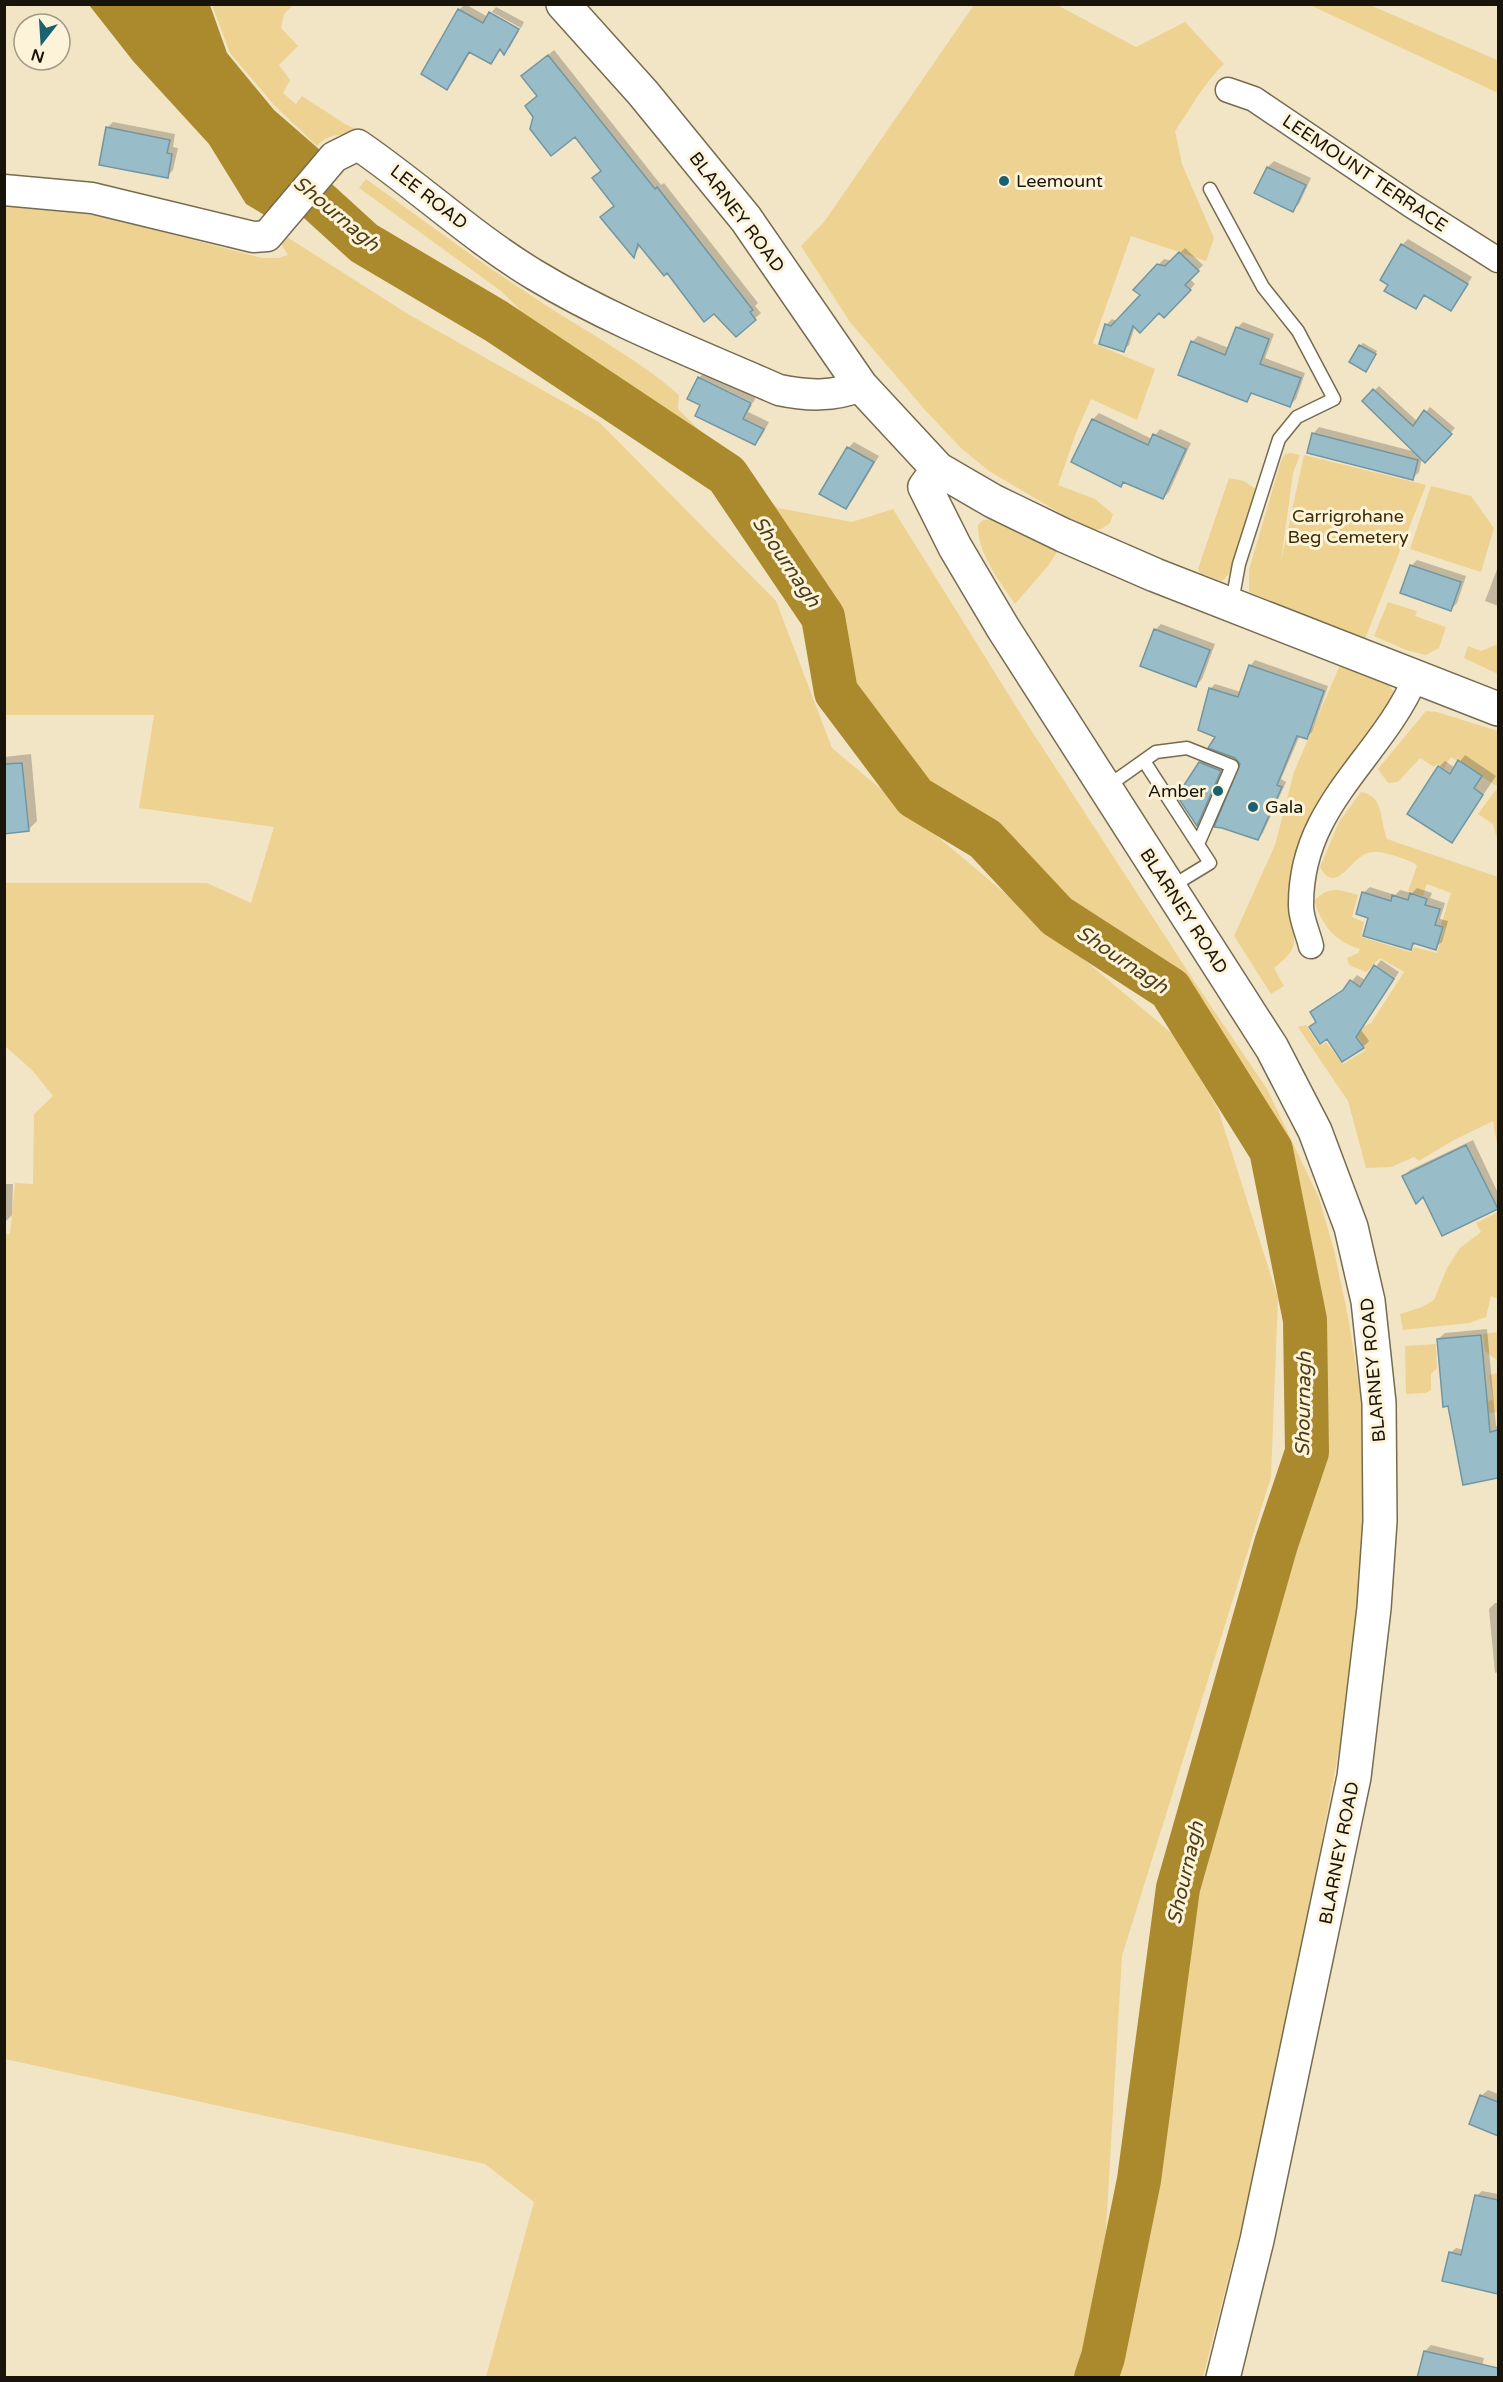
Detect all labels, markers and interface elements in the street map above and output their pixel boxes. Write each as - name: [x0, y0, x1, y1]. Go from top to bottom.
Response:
- north arrow: [12, 12, 72, 72]
- text: N: [29, 44, 47, 67]
- street label: LEEMOUNT TERRACE: [1278, 110, 1452, 236]
- street label: BLARNEY ROAD: [685, 147, 789, 277]
- street label: LEE ROAD: [386, 160, 472, 234]
- place label: Leemount: [1016, 170, 1103, 192]
- water label: Shournagh: [288, 171, 384, 257]
- marker: Leemount: [997, 174, 1011, 188]
- park label: Carrigrohane Beg Cemetery: [1287, 505, 1409, 548]
- water label: Shournagh: [747, 512, 826, 613]
- place label: Amber: [1148, 780, 1206, 802]
- marker: Amber: [1211, 784, 1225, 798]
- place label: Gala: [1265, 796, 1303, 818]
- marker: Gala: [1246, 800, 1260, 814]
- street label: BLARNEY ROAD: [1135, 844, 1233, 978]
- water label: Shournagh: [1072, 921, 1173, 1000]
- street label: BLARNEY ROAD: [1356, 1297, 1390, 1443]
- water label: Shournagh: [1291, 1351, 1317, 1456]
- street label: BLARNEY ROAD: [1314, 1780, 1364, 1926]
- water label: Shournagh: [1163, 1819, 1210, 1927]

